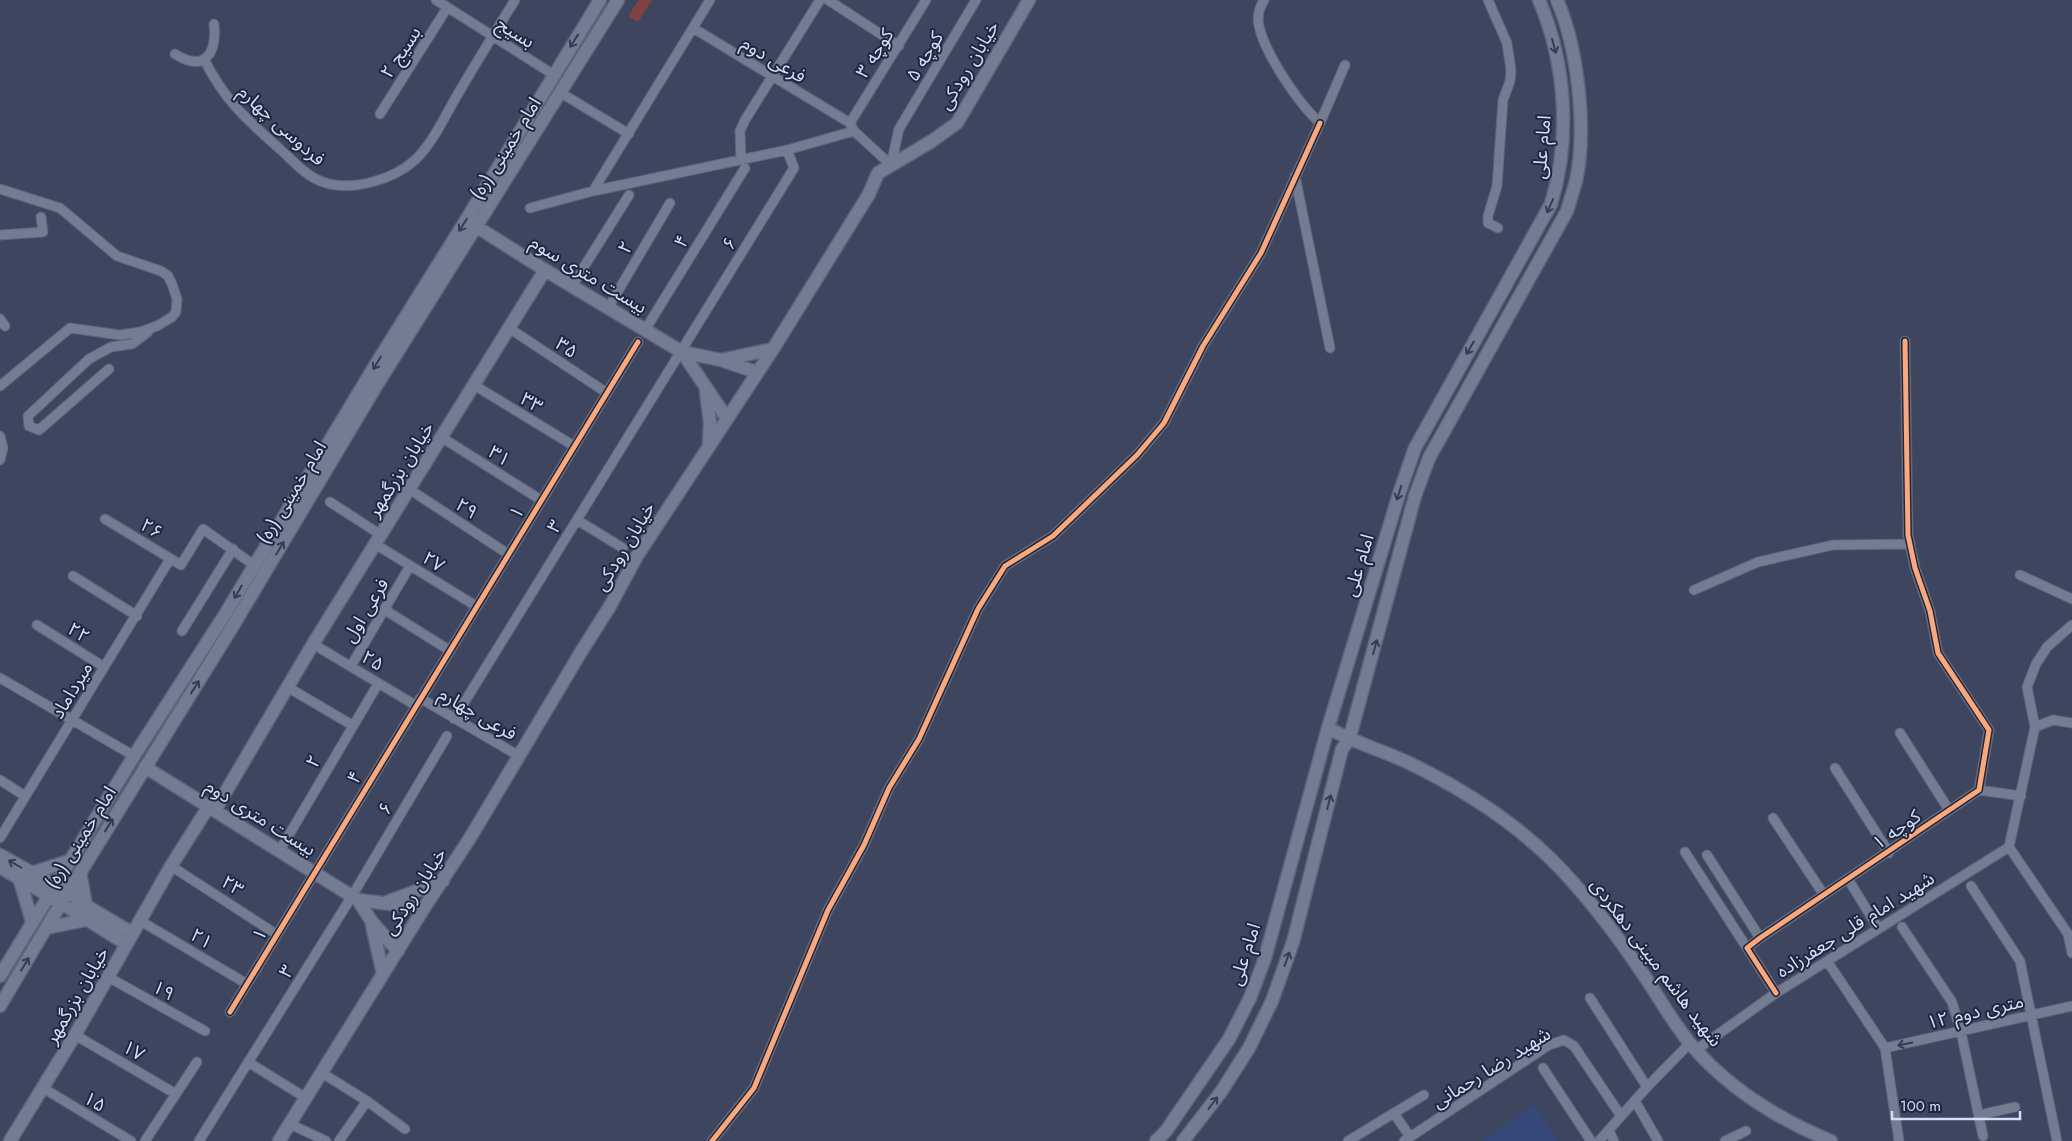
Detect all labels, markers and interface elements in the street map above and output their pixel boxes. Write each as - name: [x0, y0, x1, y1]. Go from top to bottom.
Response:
- street label: بسیج: [491, 10, 540, 56]
- street label: خیابان رودکی: [931, 16, 1006, 115]
- street label: بسیج ۲: [374, 21, 428, 84]
- street label: کوچه ۳: [849, 22, 901, 83]
- street label: کوچه ۵: [899, 25, 950, 86]
- street label: فرعی دوم: [736, 29, 811, 90]
- one-way arrow: [569, 34, 579, 48]
- one-way arrow: [1550, 38, 1559, 54]
- street label: فردوسی چهارم: [231, 79, 331, 173]
- street label: امام خمینی (ره): [463, 92, 548, 205]
- street label: امام علی: [1525, 114, 1559, 180]
- one-way arrow: [1544, 198, 1554, 213]
- one-way arrow: [458, 218, 468, 232]
- street label: بیست متری سوم: [524, 229, 653, 321]
- street label: ۴: [667, 230, 696, 253]
- street label: ۶: [715, 231, 744, 255]
- street label: ۲: [611, 236, 640, 259]
- street label: ۳۵: [550, 330, 583, 365]
- one-way arrow: [1465, 340, 1475, 355]
- one-way arrow: [371, 356, 382, 370]
- street label: ۳۳: [515, 385, 548, 420]
- street label: خیابان بزرگمهر: [360, 416, 440, 523]
- street label: امام خمینی (ره): [250, 436, 334, 549]
- street label: ۳۱: [483, 438, 516, 473]
- one-way arrow: [1394, 485, 1404, 501]
- street label: ۲۹: [450, 491, 483, 526]
- street label: خیابان رودکی: [587, 497, 662, 596]
- street label: ۱: [502, 500, 531, 524]
- street label: ۲۶: [135, 511, 168, 546]
- street label: ۳: [540, 514, 569, 538]
- street label: امام علی: [1336, 531, 1382, 600]
- one-way arrow: [275, 542, 285, 556]
- street label: ۲۷: [417, 544, 450, 579]
- street label: فرعی اول: [336, 573, 395, 648]
- one-way arrow: [233, 584, 243, 599]
- street label: ۲۲: [62, 615, 95, 650]
- one-way arrow: [1370, 640, 1380, 656]
- street label: ۲۵: [356, 643, 389, 678]
- street label: میرداماد: [44, 657, 99, 724]
- one-way arrow: [190, 680, 200, 694]
- street label: فرعی چهارم: [433, 680, 522, 748]
- street label: ۲: [299, 750, 328, 773]
- street label: ۴: [340, 766, 369, 789]
- street label: بیست متری دوم: [199, 773, 321, 863]
- street label: امام خمینی (ره): [38, 781, 123, 894]
- one-way arrow: [1324, 794, 1334, 810]
- street label: ۶: [371, 797, 400, 820]
- street label: کوچه ۱: [1867, 802, 1927, 856]
- one-way arrow: [105, 818, 115, 832]
- street label: خیابان رودکی: [376, 842, 453, 940]
- one-way arrow: [9, 858, 23, 868]
- street label: شهید امام قلی جعفرزاده: [1771, 865, 1940, 985]
- street label: ۲۳: [216, 868, 249, 903]
- street label: شهید هاشم مبینی دهکردی: [1583, 872, 1729, 1053]
- street label: امام علی: [1222, 919, 1268, 989]
- street label: ۲۱: [185, 921, 218, 956]
- street label: ۱: [245, 923, 274, 946]
- street label: خیابان بزرگمهر: [37, 942, 115, 1050]
- one-way arrow: [1283, 952, 1292, 967]
- one-way arrow: [20, 957, 30, 971]
- street label: ۳: [272, 959, 301, 983]
- street label: ۱۹: [148, 973, 180, 1008]
- street label: ۱۲ متری دوم: [1924, 987, 2027, 1037]
- street label: شهید رضا رحمانی: [1427, 1020, 1556, 1115]
- street label: ۱۷: [118, 1033, 150, 1068]
- one-way arrow: [1897, 1040, 1913, 1049]
- street label: ۱۵: [78, 1084, 111, 1119]
- scale bar: [1892, 1088, 2020, 1120]
- text: 100 m: [1900, 1095, 1941, 1117]
- one-way arrow: [1208, 1096, 1218, 1110]

